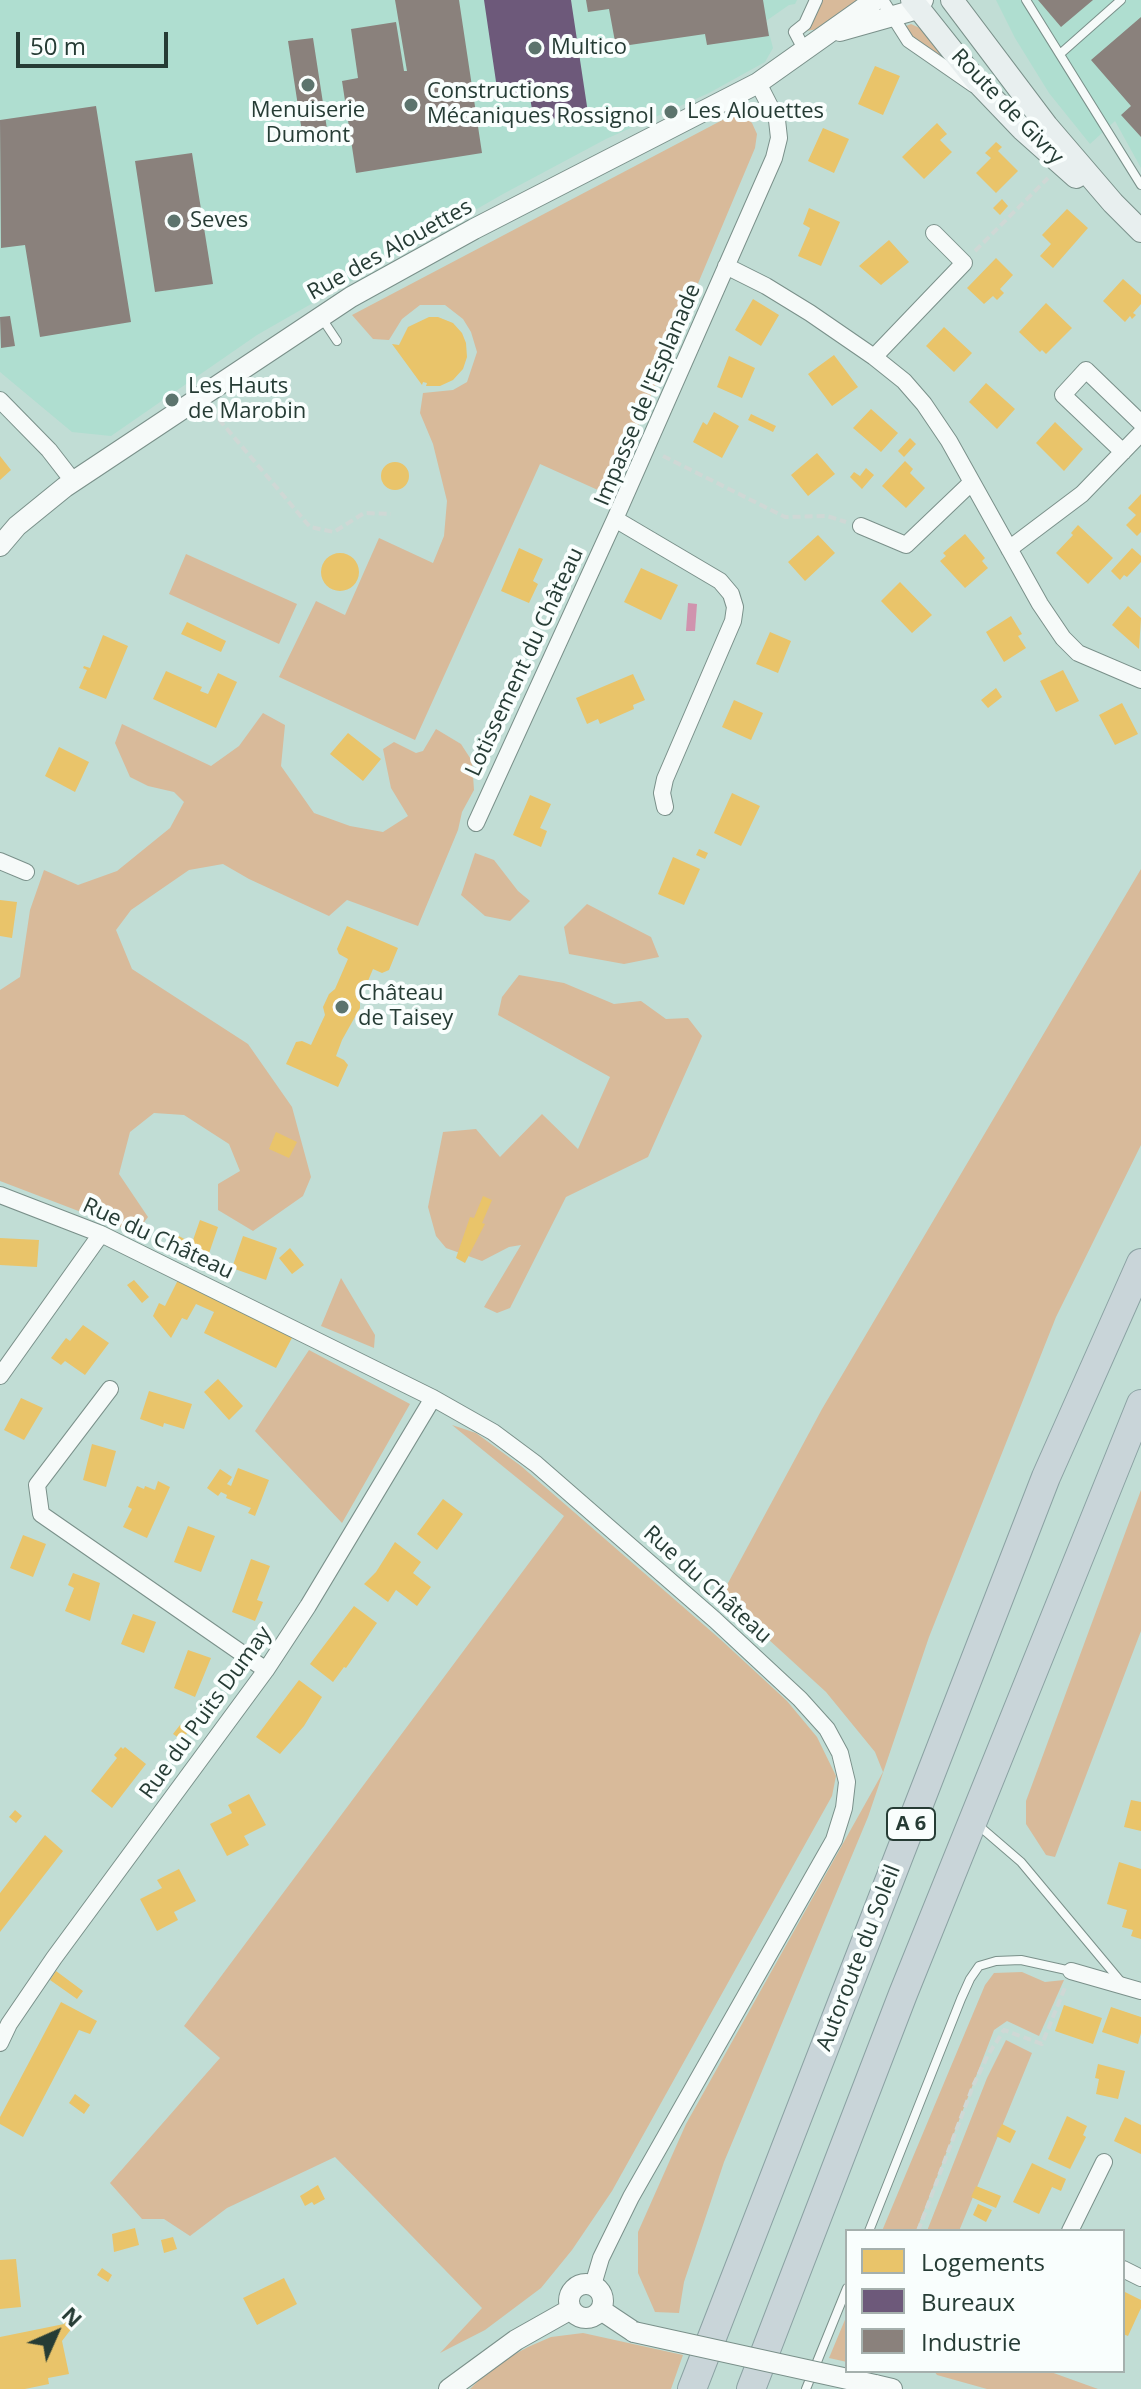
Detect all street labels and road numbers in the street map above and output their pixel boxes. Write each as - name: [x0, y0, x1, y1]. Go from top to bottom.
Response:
- street label: Route de Givry: [945, 44, 1069, 170]
- street label: Rue des Alouettes: [303, 194, 477, 306]
- street label: Impasse de l'Esplanade: [589, 280, 707, 510]
- street label: Lotissement du Château: [460, 543, 590, 781]
- street label: Rue du Château: [78, 1193, 238, 1285]
- street label: Rue du Château: [637, 1521, 777, 1649]
- street label: Rue du Puits Dumay: [134, 1621, 278, 1805]
- road number: A 6: [887, 1808, 935, 1840]
- street label: Autoroute du Soleil: [811, 1861, 907, 2055]

